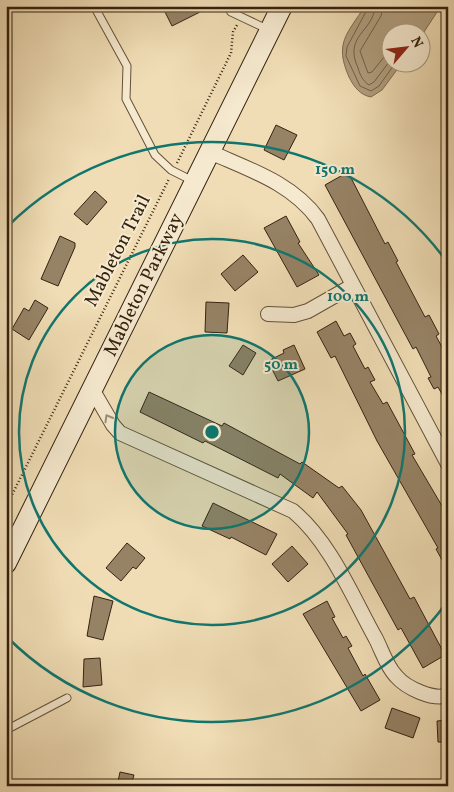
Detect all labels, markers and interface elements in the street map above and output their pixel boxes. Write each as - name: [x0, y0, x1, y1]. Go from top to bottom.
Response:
- north arrow: [382, 22, 432, 72]
- text: N: [405, 34, 427, 52]
- text: 150 m: [315, 160, 355, 181]
- street label: Mableton Trail: [79, 190, 158, 311]
- street label: Mableton Parkway: [98, 209, 190, 361]
- text: 100 m: [327, 287, 370, 308]
- text: 50 m: [264, 355, 298, 376]
- one-way arrow: [105, 414, 115, 423]
- centre of rings: [203, 423, 221, 441]

